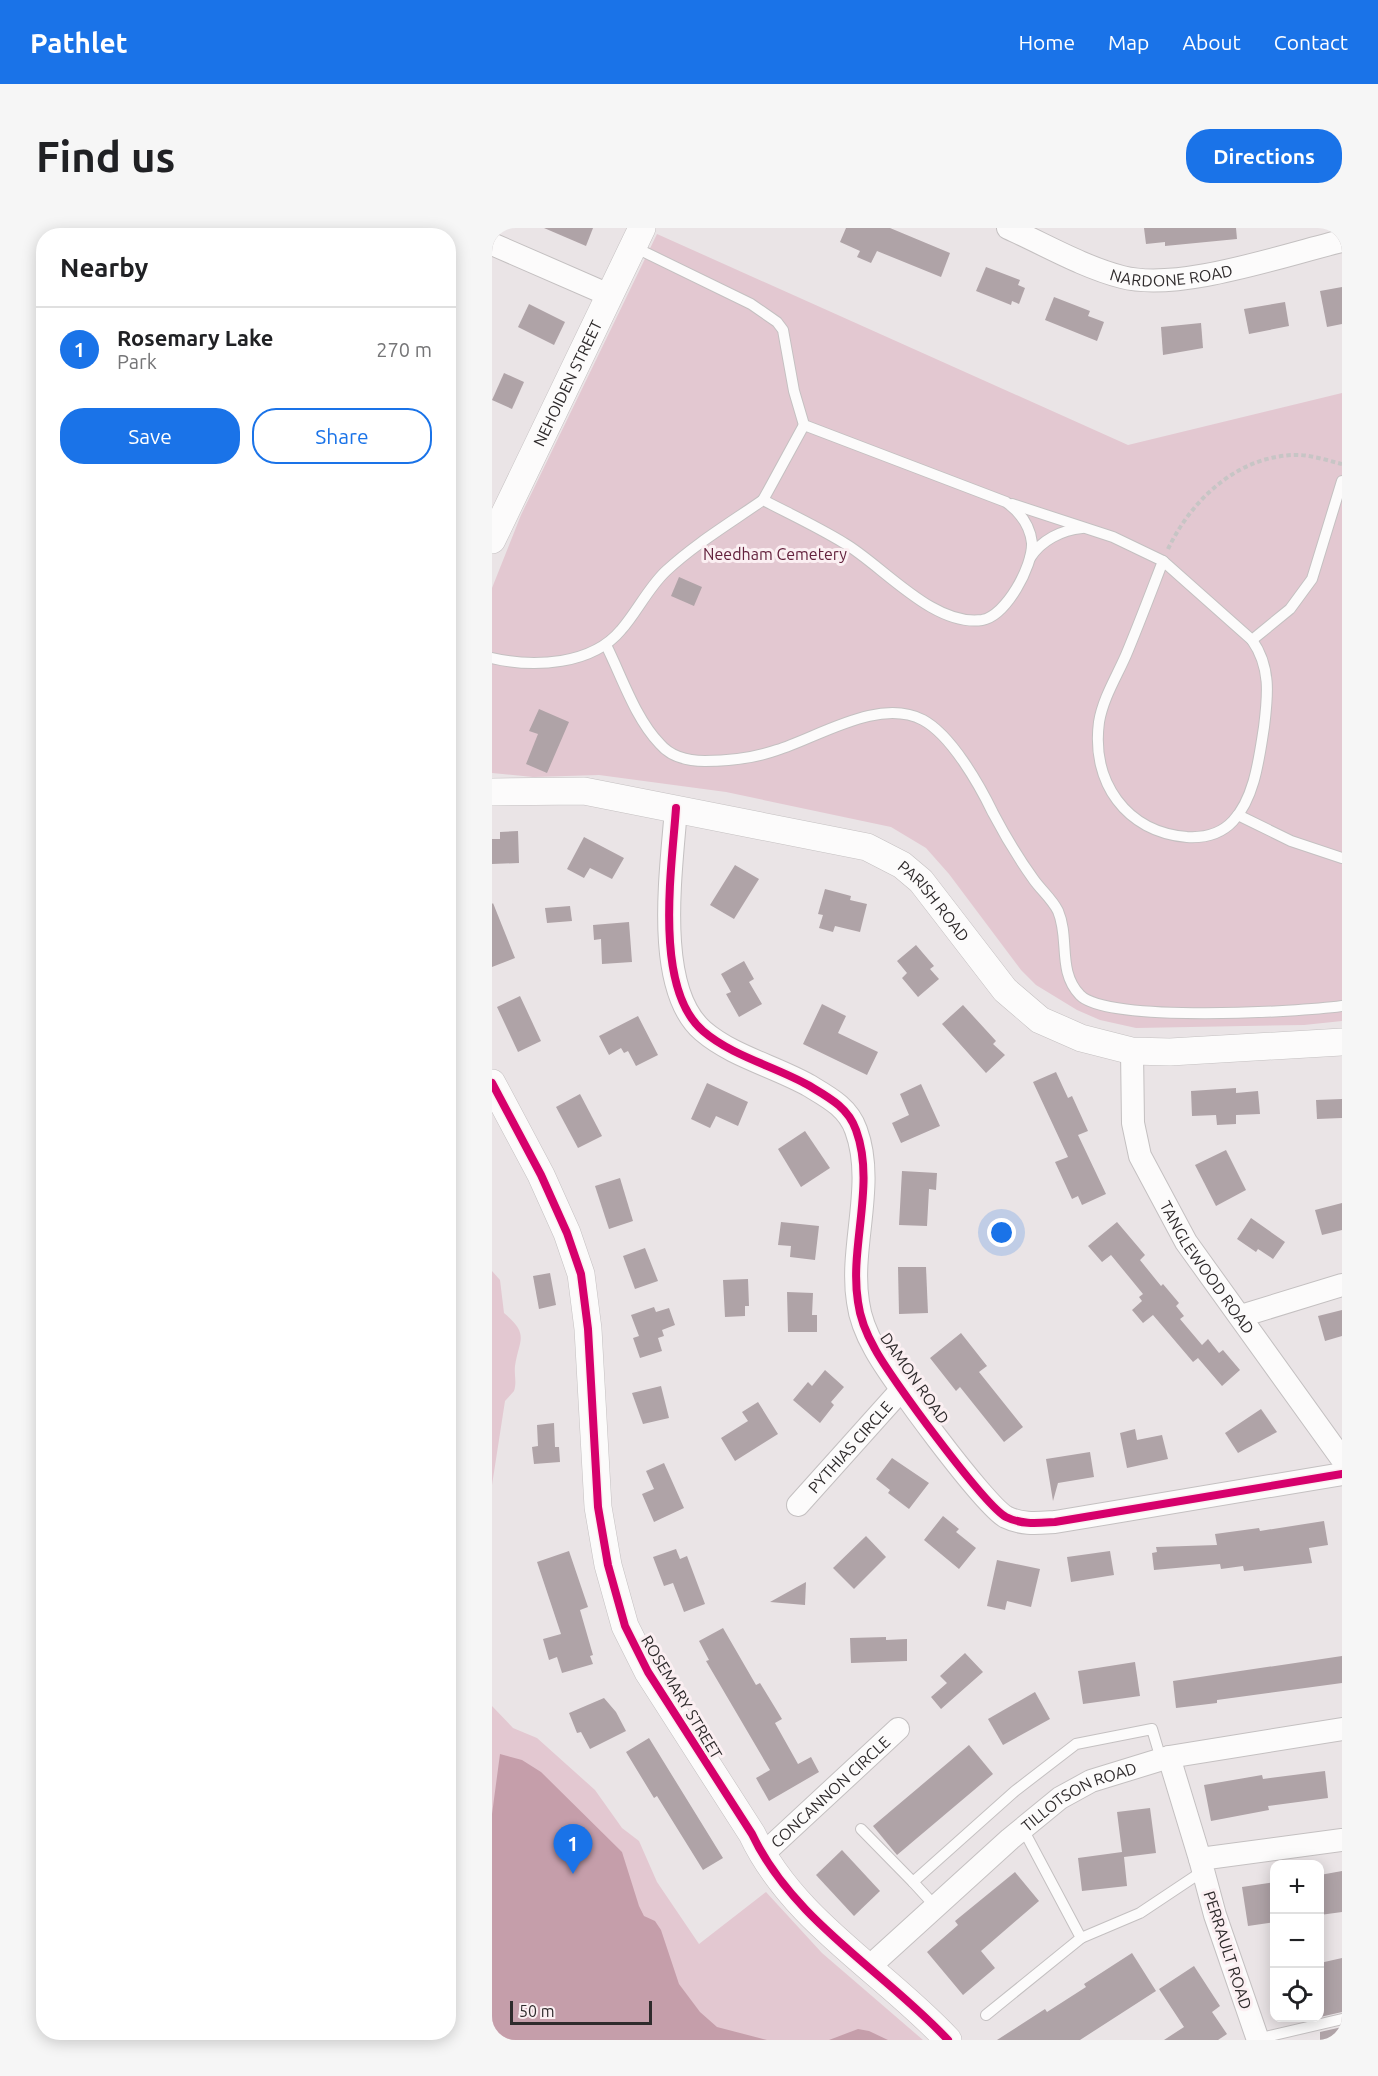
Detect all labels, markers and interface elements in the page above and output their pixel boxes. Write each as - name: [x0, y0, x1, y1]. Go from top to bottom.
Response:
- text: Pathlet: [30, 27, 128, 58]
- text: Home: [1018, 30, 1075, 54]
- text: Map: [1108, 30, 1149, 54]
- text: About: [1182, 30, 1241, 54]
- text: Contact: [1274, 30, 1348, 54]
- button: Directions: [1186, 129, 1342, 183]
- text: Find us: [36, 133, 175, 180]
- text: Nearby: [60, 253, 148, 282]
- street label: NARDONE ROAD: [1108, 261, 1234, 290]
- street label: NEHOIDEN STREET: [529, 317, 605, 449]
- text: Rosemary Lake: [117, 325, 273, 350]
- text: 1: [74, 338, 85, 361]
- text: 270 m: [376, 338, 432, 361]
- text: Park: [117, 350, 157, 373]
- button: Save: [60, 408, 240, 464]
- button: Share: [252, 408, 432, 464]
- park label: Needham Cemetery: [703, 545, 847, 563]
- street label: PARISH ROAD: [895, 857, 973, 945]
- street label: TANGLEWOOD ROAD: [1157, 1198, 1258, 1337]
- your location: [987, 1218, 1016, 1247]
- street label: DAMON ROAD: [877, 1329, 953, 1427]
- street label: PYTHIAS CIRCLE: [804, 1397, 896, 1496]
- street label: ROSEMARY STREET: [638, 1632, 726, 1762]
- street label: CONCANNON CIRCLE: [767, 1732, 893, 1851]
- street label: TILLOTSON ROAD: [1018, 1759, 1139, 1835]
- pin: 1: [554, 1824, 592, 1874]
- map controls: [1270, 1860, 1324, 2022]
- button: +: [1270, 1860, 1324, 1914]
- street label: PERRAULT ROAD: [1200, 1889, 1256, 2011]
- button: −: [1270, 1914, 1324, 1968]
- button: locate: [1270, 1968, 1324, 2022]
- scale bar: [510, 1998, 652, 2026]
- text: 50 m: [519, 2002, 555, 2020]

